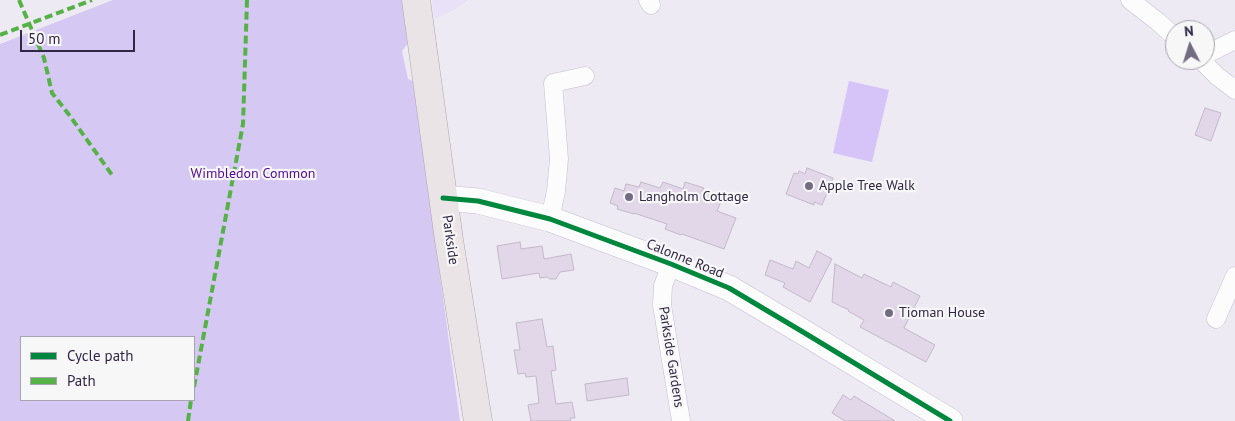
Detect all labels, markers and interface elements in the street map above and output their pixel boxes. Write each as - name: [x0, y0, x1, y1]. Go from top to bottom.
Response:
- scale bar: [22, 20, 138, 52]
- north arrow: [1165, 20, 1215, 70]
- text: N: [1183, 22, 1194, 40]
- text: 50 m: [28, 29, 61, 48]
- park label: Wimbledon Common: [191, 166, 315, 182]
- place label: Apple Tree Walk: [819, 178, 915, 194]
- marker: Apple Tree Walk: [803, 180, 815, 192]
- place label: Langholm Cottage: [639, 189, 749, 205]
- marker: Langholm Cottage: [623, 191, 635, 203]
- street label: Parkside: [438, 214, 462, 266]
- street label: Calonne Road: [644, 236, 726, 282]
- street label: Parkside Gardens: [655, 305, 687, 409]
- place label: Tioman House: [899, 305, 985, 321]
- marker: Tioman House: [883, 307, 895, 319]
- legend: [20, 336, 195, 401]
- text: Cycle path: [67, 346, 133, 365]
- text: Path: [67, 371, 96, 390]

